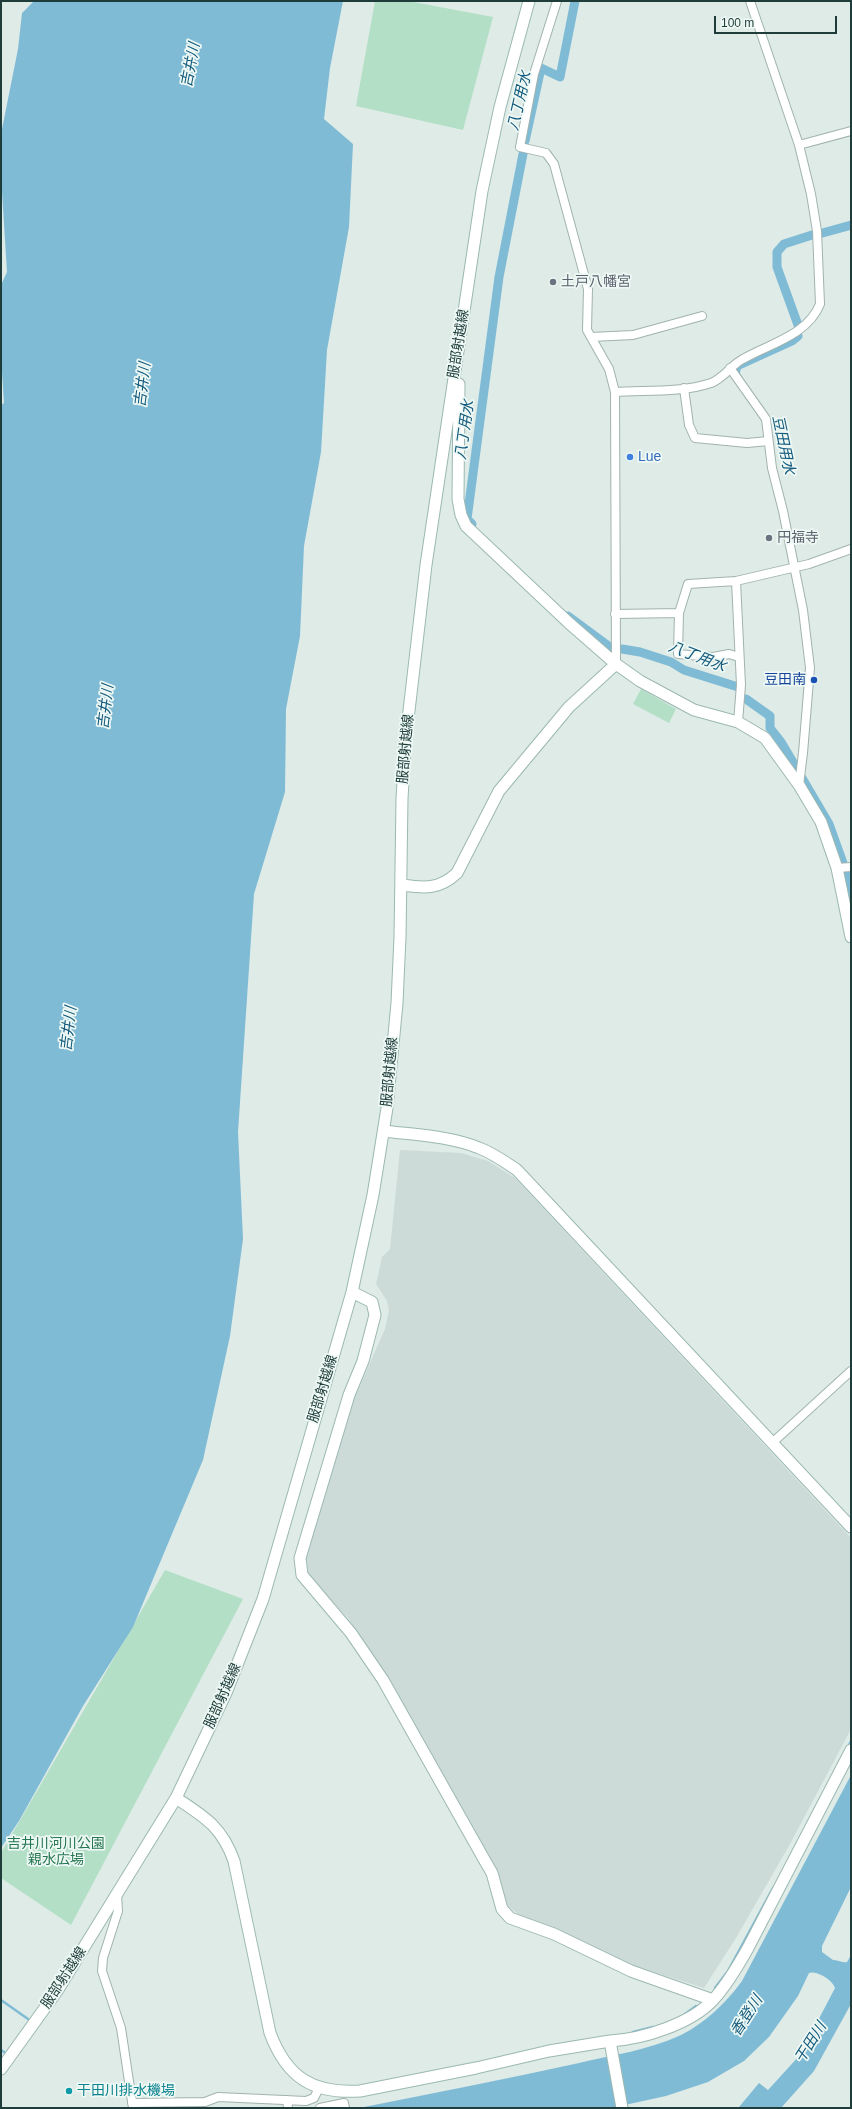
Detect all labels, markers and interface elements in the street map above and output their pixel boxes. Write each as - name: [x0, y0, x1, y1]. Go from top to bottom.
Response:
- scale bar: [716, 8, 839, 34]
- text: 100 m: [721, 16, 754, 30]
- water label: 吉井川: [178, 41, 204, 89]
- water label: 八丁用水: [504, 70, 536, 132]
- place label: 土戸八幡宮: [561, 274, 631, 290]
- marker: 土戸八幡宮: [548, 277, 558, 287]
- street label: 服部射越線: [445, 308, 473, 380]
- water label: 吉井川: [131, 362, 155, 408]
- water label: 八丁用水: [452, 399, 478, 461]
- water label: 豆田用水: [768, 414, 798, 476]
- place label: Lue: [638, 449, 661, 465]
- marker: Lue: [625, 452, 635, 462]
- place label: 円福寺: [777, 530, 819, 546]
- marker: 円福寺: [764, 533, 774, 543]
- water label: 八丁用水: [666, 638, 728, 676]
- place label: 豆田南: [764, 672, 806, 688]
- marker: 豆田南: [809, 675, 819, 685]
- water label: 吉井川: [94, 684, 118, 730]
- street label: 服部射越線: [395, 713, 417, 785]
- water label: 吉井川: [57, 1006, 81, 1052]
- street label: 服部射越線: [379, 1036, 401, 1108]
- street label: 服部射越線: [305, 1353, 341, 1425]
- street label: 服部射越線: [201, 1661, 245, 1731]
- park label: 吉井川河川公園 親水広場: [7, 1836, 105, 1868]
- street label: 服部射越線: [38, 1944, 90, 2012]
- water label: 香登川: [727, 1992, 767, 2040]
- water label: 干田川: [791, 2019, 831, 2067]
- place label: 干田川排水機場: [77, 2083, 175, 2099]
- marker: 干田川排水機場: [64, 2086, 74, 2096]

